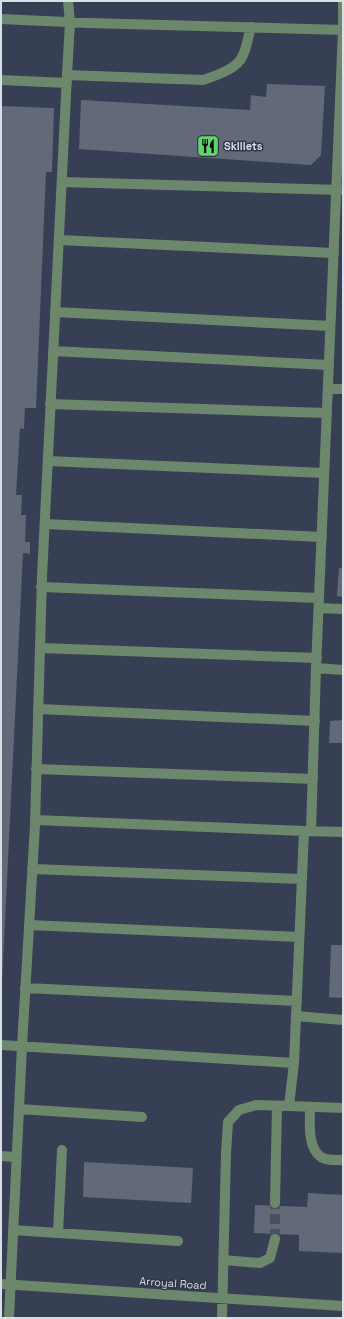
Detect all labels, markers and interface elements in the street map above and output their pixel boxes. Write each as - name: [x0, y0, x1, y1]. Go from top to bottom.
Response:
- restaurant icon: Skillets: [195, 133, 221, 159]
- place label: Skillets: [224, 139, 263, 153]
- street label: Arroyal Road: [139, 1274, 207, 1292]

